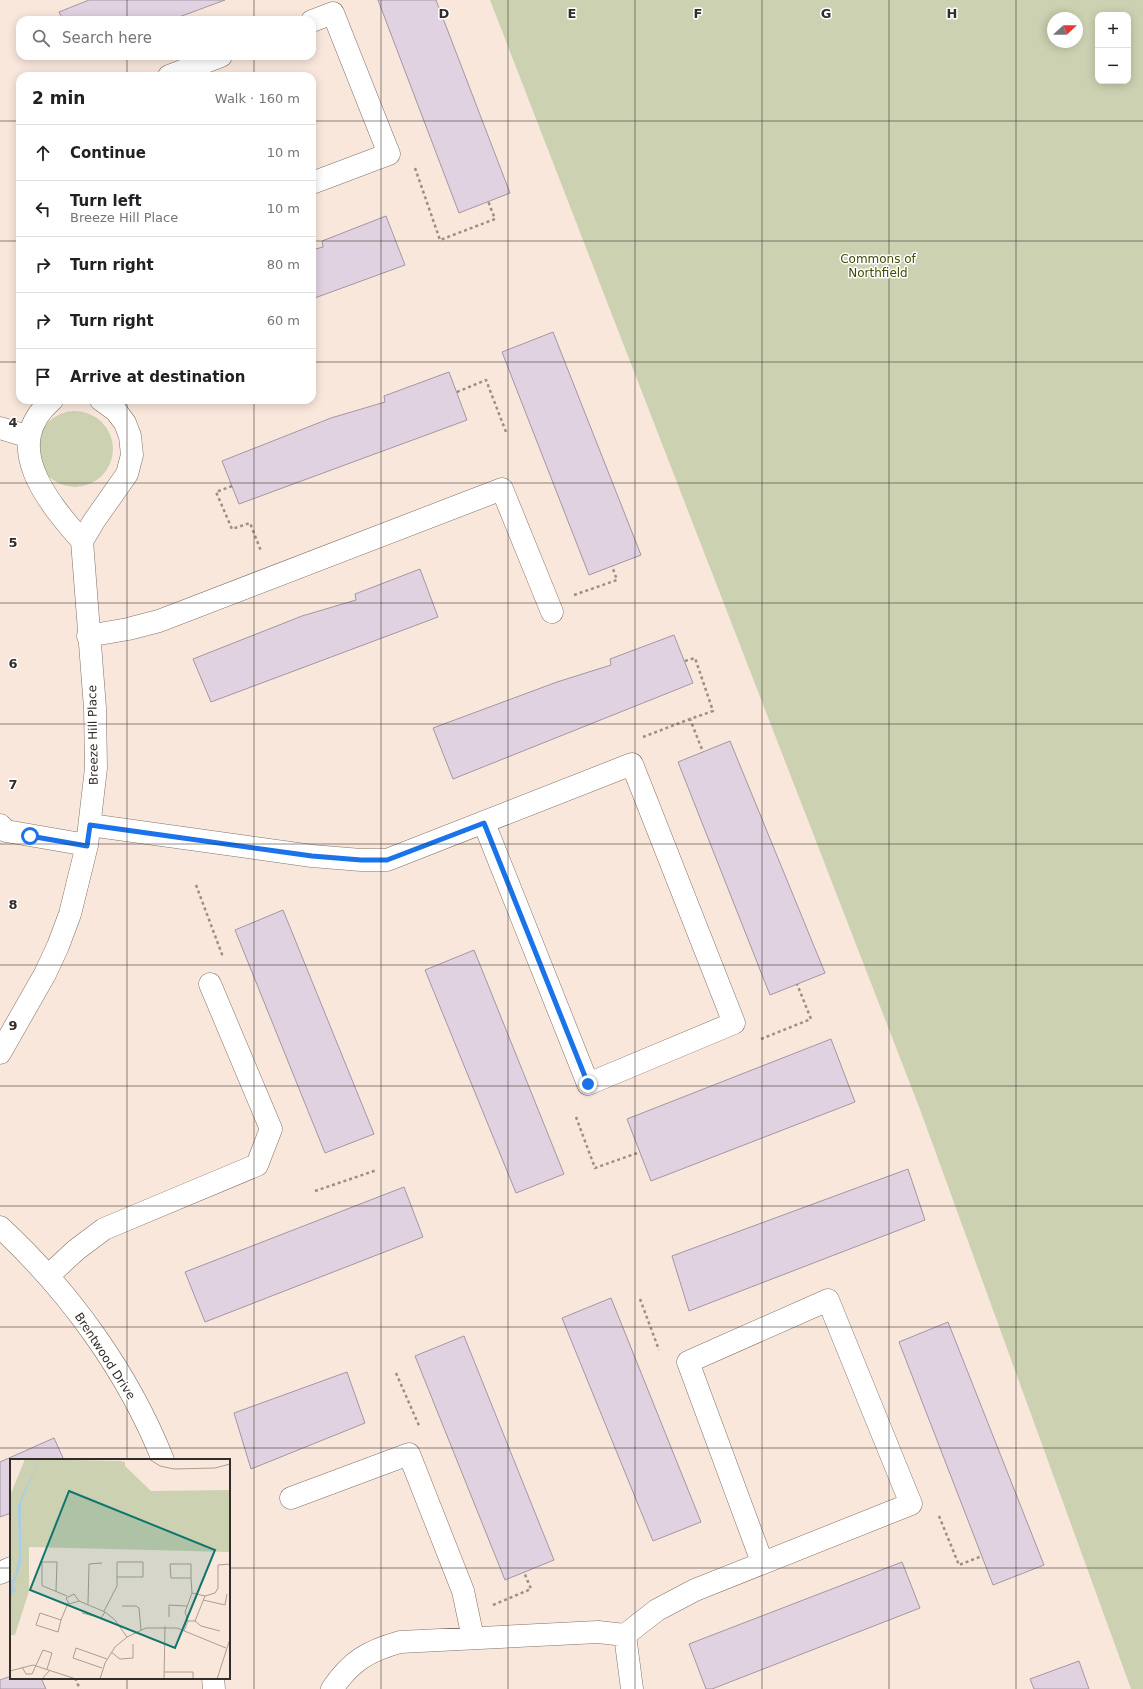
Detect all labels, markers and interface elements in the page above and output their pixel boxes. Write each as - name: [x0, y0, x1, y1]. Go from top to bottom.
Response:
- text: D: [439, 6, 450, 21]
- text: E: [568, 6, 576, 21]
- text: F: [694, 6, 702, 21]
- text: G: [821, 6, 831, 21]
- text: H: [947, 6, 957, 21]
- north arrow: [1047, 12, 1083, 48]
- map controls: [1095, 12, 1131, 84]
- button: +: [1095, 12, 1131, 48]
- search box: [16, 16, 316, 60]
- icon: search: [30, 27, 52, 49]
- text: Search here: [62, 29, 152, 47]
- button: −: [1095, 48, 1131, 84]
- text: 2 min: [32, 88, 85, 108]
- text: Walk · 160 m: [215, 91, 300, 106]
- icon: ahead: [32, 142, 54, 164]
- text: Continue: [70, 144, 146, 162]
- text: 10 m: [267, 145, 300, 160]
- text: Turn left: [70, 192, 142, 210]
- icon: left: [32, 198, 54, 220]
- text: 10 m: [267, 201, 300, 216]
- text: Breeze Hill Place: [70, 210, 178, 225]
- park label: Commons of Northfield: [840, 252, 917, 280]
- icon: right: [32, 254, 54, 276]
- text: Turn right: [70, 256, 154, 274]
- text: 80 m: [267, 257, 300, 272]
- icon: right: [32, 310, 54, 332]
- text: Turn right: [70, 312, 154, 330]
- text: 60 m: [267, 313, 300, 328]
- icon: arrive: [32, 366, 54, 388]
- text: Arrive at destination: [70, 368, 245, 386]
- text: 4: [8, 415, 18, 430]
- text: 5: [8, 535, 18, 550]
- text: 6: [8, 656, 18, 671]
- street label: Breeze Hill Place: [85, 685, 101, 785]
- text: 7: [8, 777, 18, 792]
- route start: [21, 827, 39, 845]
- text: 8: [8, 897, 18, 912]
- text: 9: [8, 1018, 18, 1033]
- route end: [579, 1075, 597, 1093]
- street label: Brentwood Drive: [72, 1310, 138, 1402]
- inset map: [10, 1459, 230, 1679]

